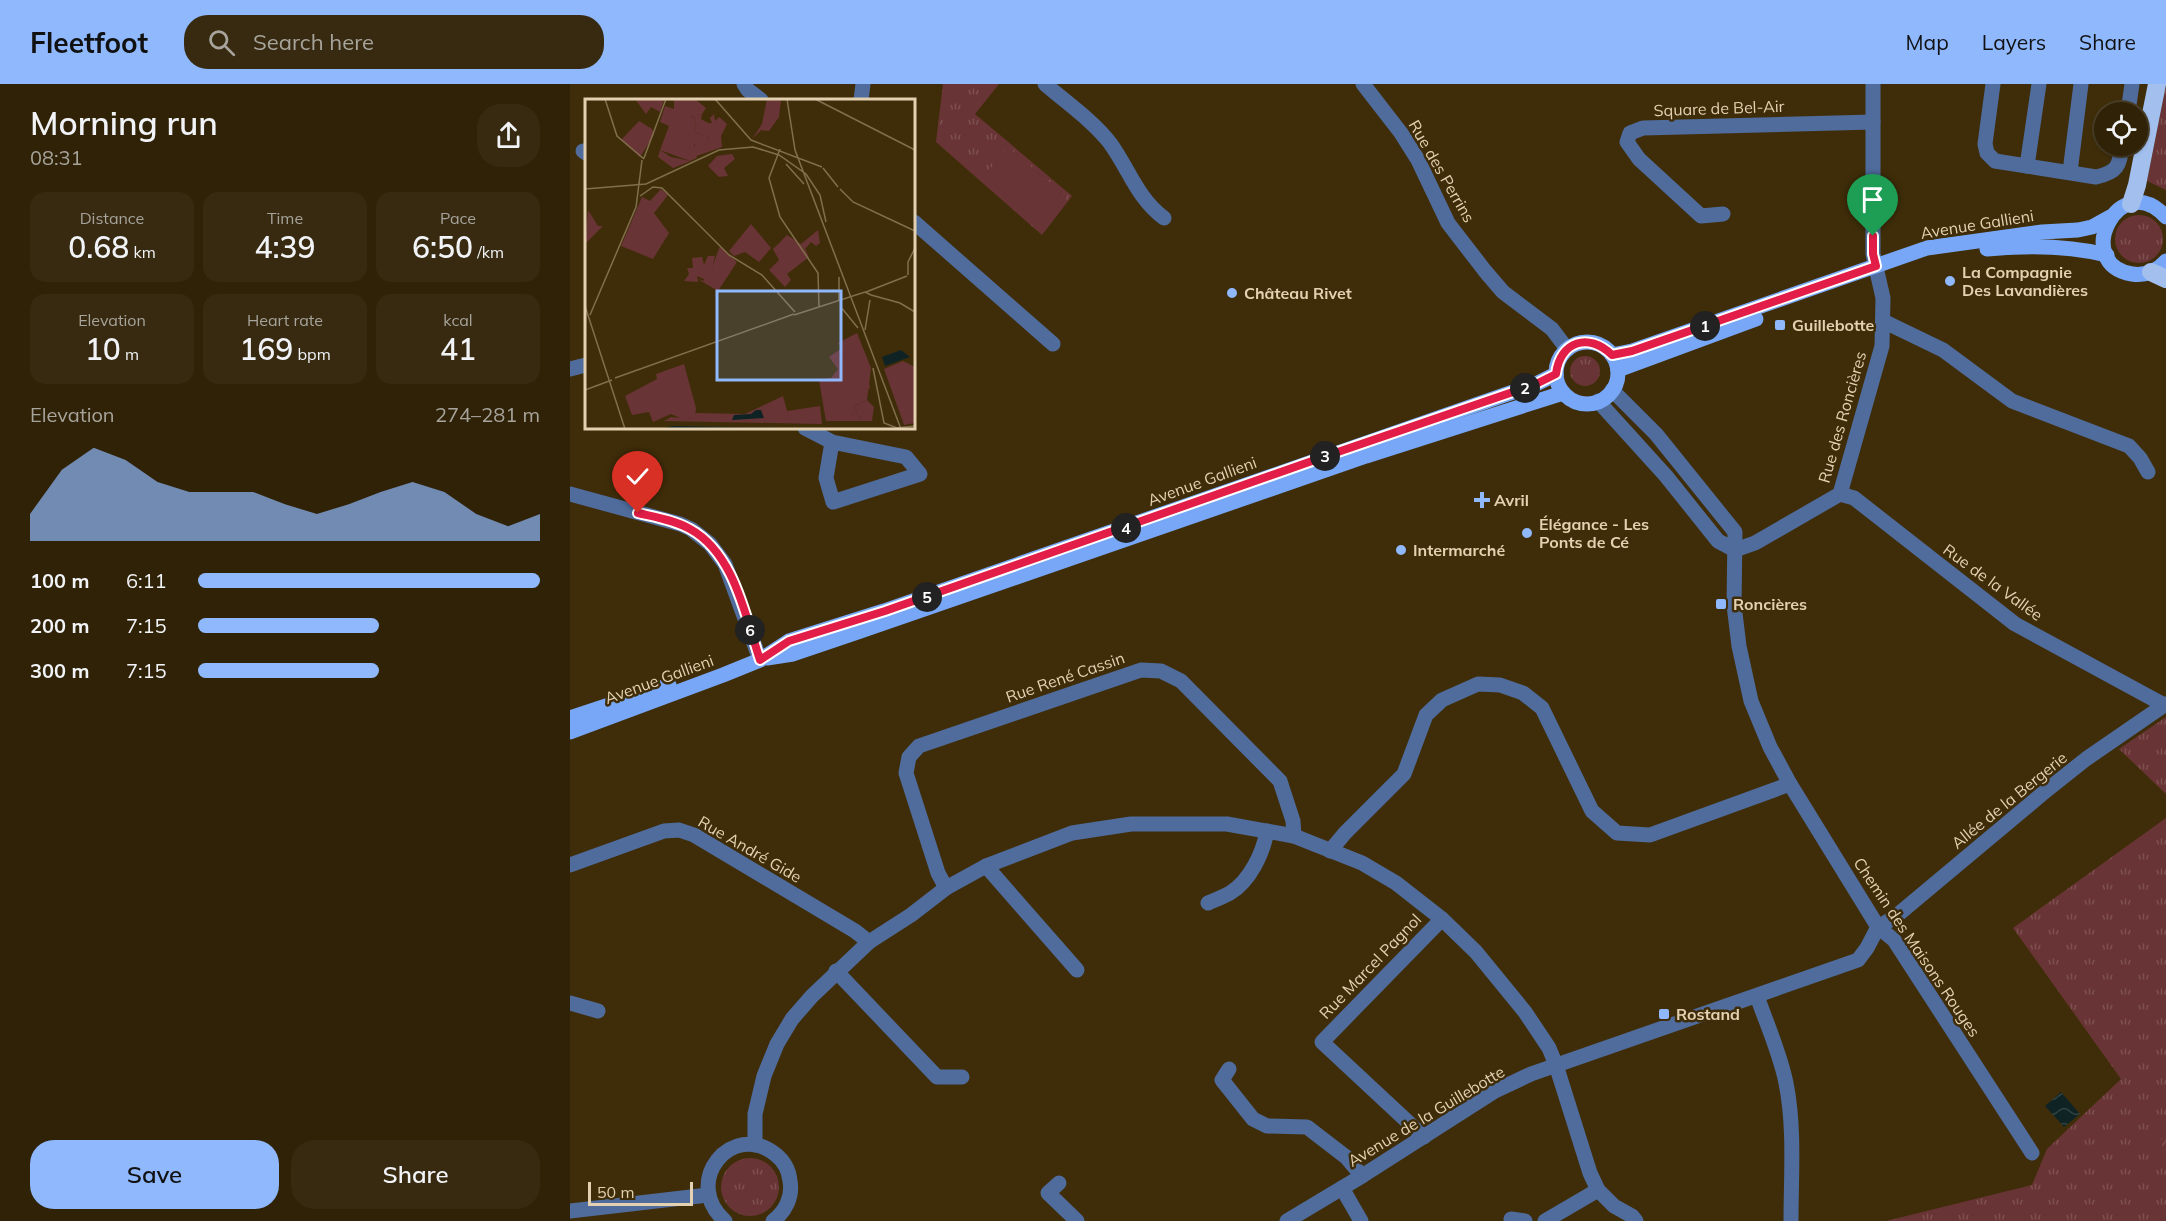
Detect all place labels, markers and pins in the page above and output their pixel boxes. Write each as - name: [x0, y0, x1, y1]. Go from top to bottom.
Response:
- pin: [1847, 174, 1898, 236]
- place label: La Compagnie Des Lavandières: [1962, 262, 2088, 300]
- marker: La Compagnie Des Lavandières: [1943, 274, 1957, 288]
- place label: Château Rivet: [1244, 283, 1352, 303]
- marker: Château Rivet: [1225, 286, 1239, 300]
- pin: 1: [1690, 311, 1720, 341]
- place label: Guillebotte: [1792, 315, 1875, 335]
- marker: Guillebotte: [1773, 318, 1787, 332]
- pin: 2: [1510, 373, 1540, 403]
- pin: 3: [1310, 441, 1340, 471]
- pin: [612, 451, 663, 513]
- place label: Avril: [1494, 490, 1529, 510]
- marker: Avril: [1475, 493, 1489, 507]
- pin: 4: [1111, 513, 1141, 543]
- place label: Élégance - Les Ponts de Cé: [1539, 514, 1649, 552]
- marker: Élégance - Les Ponts de Cé: [1520, 526, 1534, 540]
- place label: Intermarché: [1413, 540, 1505, 560]
- marker: Intermarché: [1394, 543, 1408, 557]
- pin: 5: [912, 582, 942, 612]
- place label: Roncières: [1733, 594, 1807, 614]
- marker: Roncières: [1714, 597, 1728, 611]
- pin: 6: [735, 615, 765, 645]
- place label: Rostand: [1676, 1004, 1740, 1024]
- marker: Rostand: [1657, 1007, 1671, 1021]

